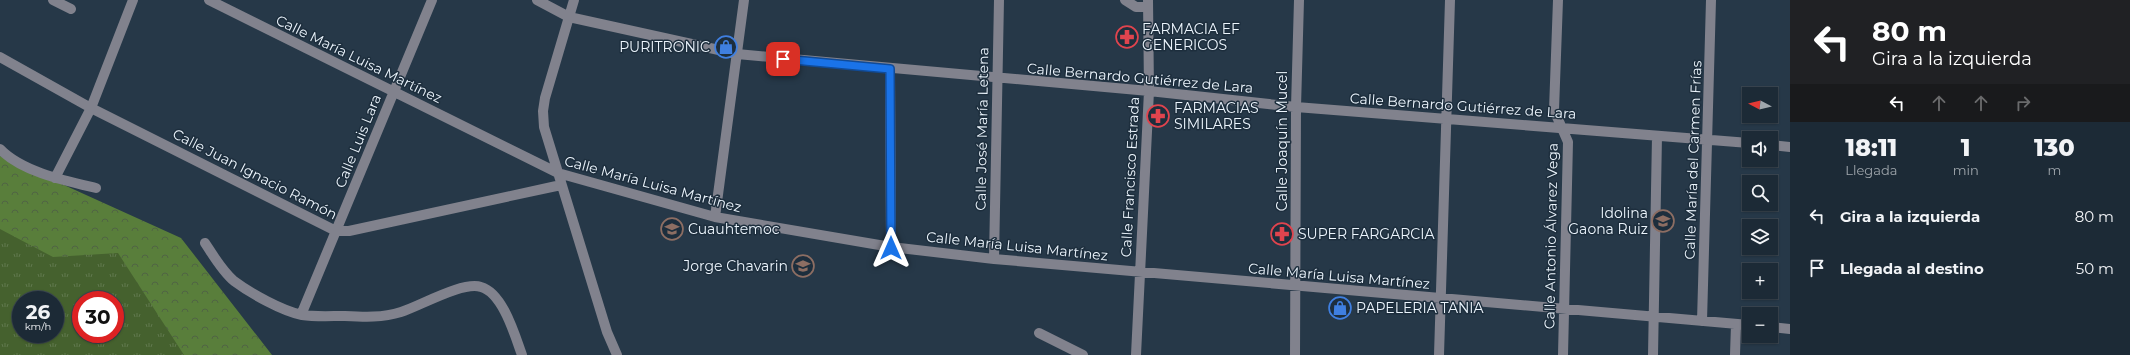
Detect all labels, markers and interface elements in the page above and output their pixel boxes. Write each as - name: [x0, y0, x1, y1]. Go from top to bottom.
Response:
- street label: Calle María Luisa Martínez: [273, 11, 445, 107]
- text: 80 m: [1872, 14, 1947, 48]
- icon: left: [1806, 16, 1858, 68]
- place label: FARMACIA EF GENERICOS: [1142, 20, 1240, 54]
- pharmacy icon: FARMACIA EF GENERICOS: [1114, 24, 1140, 50]
- shop icon: PURITRONIC: [713, 34, 739, 60]
- place label: PURITRONIC: [619, 38, 710, 56]
- pin: [766, 42, 800, 76]
- street label: Calle José María Letena: [972, 47, 992, 211]
- icon: arrive: [772, 48, 794, 70]
- text: Gira a la izquierda: [1872, 48, 2032, 70]
- street label: Calle Bernardo Gutiérrez de Lara: [1026, 59, 1254, 97]
- street label: Calle María del Carmen Frías: [1681, 60, 1705, 260]
- street label: Calle Joaquín Mucel: [1273, 71, 1291, 211]
- north arrow: [1742, 87, 1778, 123]
- map controls: [1742, 87, 1778, 343]
- street label: Calle Bernardo Gutiérrez de Lara: [1349, 89, 1577, 123]
- street label: Calle Luis Lara: [331, 92, 385, 190]
- icon: left: [1886, 92, 1908, 114]
- icon: ahead: [1928, 92, 1950, 114]
- icon: ahead: [1970, 92, 1992, 114]
- icon: right: [2012, 92, 2034, 114]
- street label: Calle Francisco Estrada: [1117, 96, 1143, 258]
- place label: FARMACIAS SIMILARES: [1174, 99, 1259, 133]
- pharmacy icon: FARMACIAS SIMILARES: [1145, 103, 1171, 129]
- street label: Calle Juan Ignacio Ramón: [170, 125, 340, 223]
- button: sound: [1742, 131, 1778, 167]
- text: 18:11: [1845, 133, 1897, 162]
- text: 1: [1961, 133, 1971, 162]
- text: 130: [2034, 133, 2075, 162]
- street label: Calle Antonio Álvarez Vega: [1540, 143, 1562, 329]
- street label: Calle María Luisa Martínez: [563, 152, 743, 216]
- text: Llegada: [1845, 162, 1897, 178]
- text: min: [1953, 162, 1979, 178]
- text: m: [2047, 162, 2061, 178]
- button: search: [1742, 175, 1778, 211]
- place label: Idolina Gaona Ruiz: [1568, 204, 1648, 238]
- icon: left: [1806, 205, 1828, 227]
- text: Gira a la izquierda: [1840, 207, 1980, 226]
- text: 80 m: [2075, 207, 2114, 226]
- school or university icon: Idolina Gaona Ruiz: [1650, 208, 1676, 234]
- school or university icon: Cuauhtemoc: [659, 216, 685, 242]
- button: layers: [1742, 219, 1778, 255]
- place label: Cuauhtemoc: [688, 220, 780, 238]
- pharmacy icon: SUPER FARGARCIA: [1269, 221, 1295, 247]
- place label: SUPER FARGARCIA: [1298, 225, 1435, 243]
- position arrow: [870, 227, 912, 269]
- street label: Calle María Luisa Martínez: [925, 228, 1109, 264]
- school or university icon: Jorge Chavarin: [790, 253, 816, 279]
- place label: Jorge Chavarin: [682, 257, 788, 275]
- icon: arrive: [1806, 257, 1828, 279]
- street label: Calle María Luisa Martínez: [1247, 259, 1431, 293]
- text: Llegada al destino: [1840, 259, 1984, 278]
- text: 50 m: [2076, 259, 2114, 278]
- button: +: [1742, 263, 1778, 299]
- speed limit sign: 30: [72, 291, 124, 343]
- shop icon: PAPELERIA TANIA: [1327, 295, 1353, 321]
- place label: PAPELERIA TANIA: [1356, 299, 1485, 317]
- text: 26: [26, 300, 50, 324]
- button: −: [1742, 307, 1778, 343]
- text: km/h: [25, 320, 51, 333]

